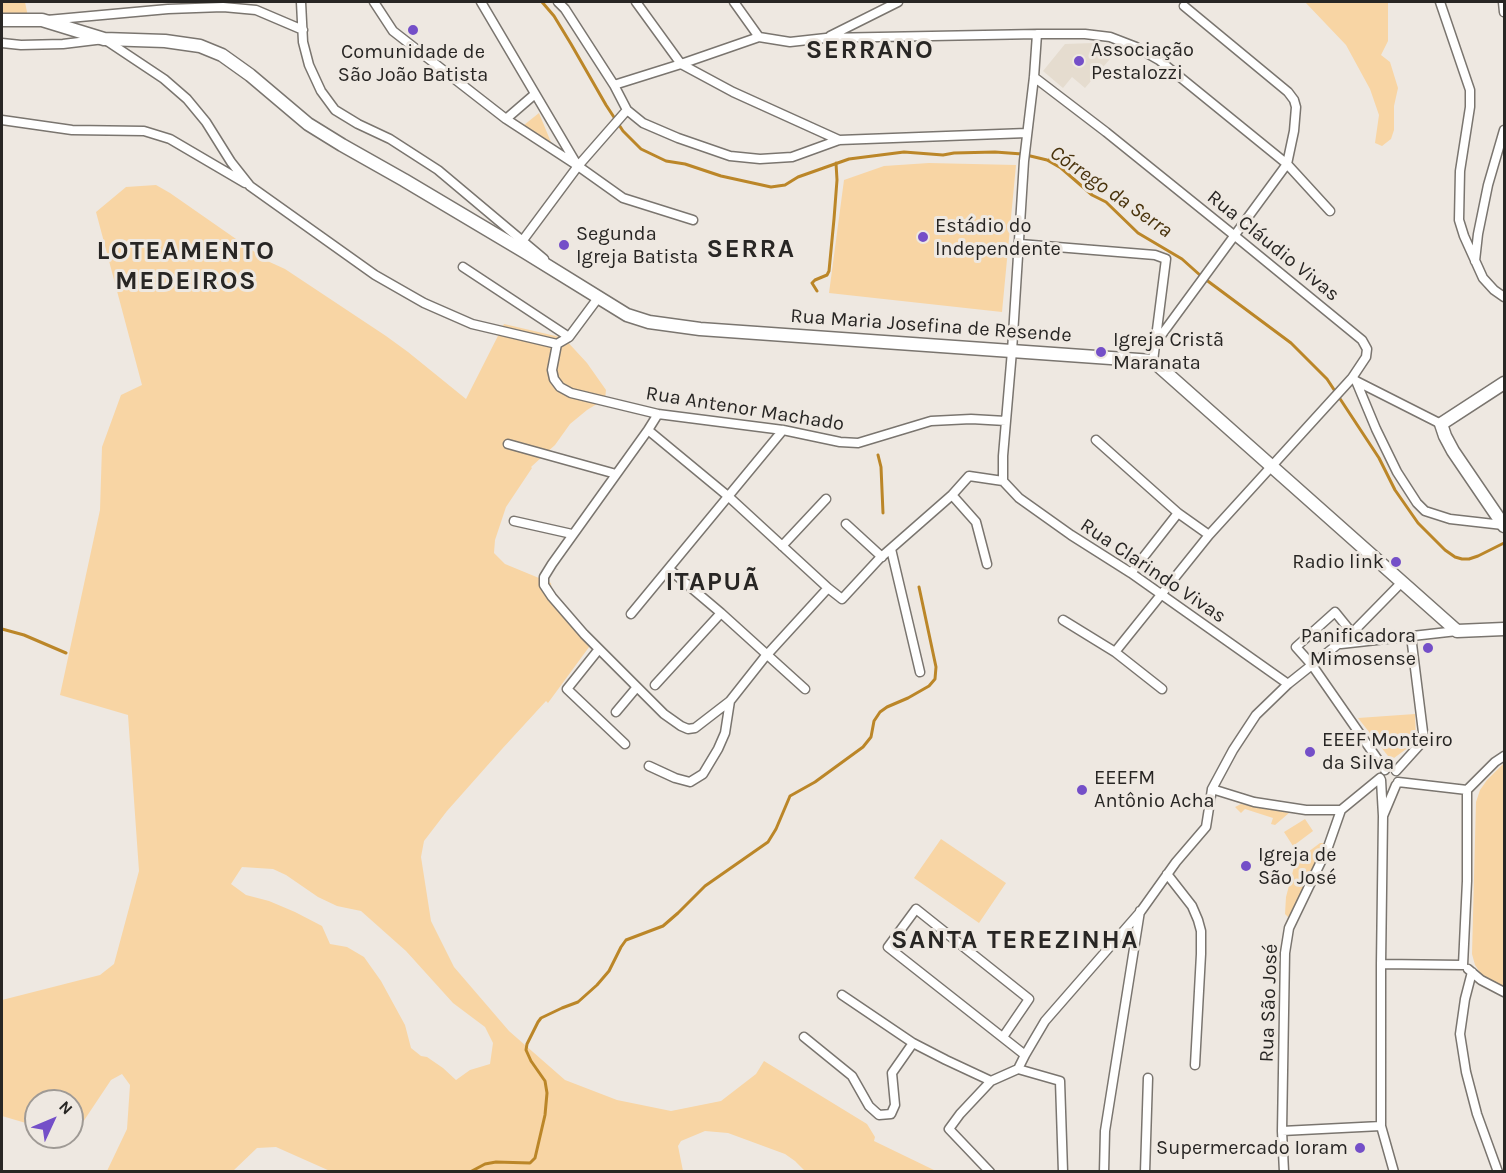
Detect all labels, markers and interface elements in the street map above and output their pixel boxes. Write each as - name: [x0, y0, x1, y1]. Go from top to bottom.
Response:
- marker: Comunidade de São João Batista: [406, 23, 420, 37]
- district label: SERRANO: [806, 35, 934, 67]
- place label: Associação Pestalozzi: [1091, 38, 1194, 85]
- place label: Comunidade de São João Batista: [338, 40, 488, 87]
- marker: Associação Pestalozzi: [1072, 54, 1086, 68]
- water label: Córrego da Serra: [1045, 140, 1177, 244]
- street label: Rua Cláudio Vivas: [1202, 185, 1344, 307]
- place label: Estádio do Independente: [935, 214, 1061, 261]
- place label: Segunda Igreja Batista: [576, 222, 698, 269]
- marker: Estádio do Independente: [916, 230, 930, 244]
- district label: SERRA: [706, 234, 796, 266]
- district label: LOTEAMENTO MEDEIROS: [96, 236, 276, 298]
- marker: Segunda Igreja Batista: [557, 238, 571, 252]
- street label: Rua Maria Josefina de Resende: [790, 304, 1072, 348]
- place label: Igreja Cristã Maranata: [1113, 328, 1224, 375]
- marker: Igreja Cristã Maranata: [1094, 345, 1108, 359]
- street label: Rua Antenor Machado: [644, 381, 846, 437]
- street label: Rua Clarindo Vivas: [1076, 513, 1230, 629]
- place label: Radio link: [1292, 550, 1384, 574]
- marker: Radio link: [1389, 555, 1403, 569]
- district label: ITAPUÃ: [665, 567, 761, 599]
- place label: Panificadora Mimosense: [1301, 624, 1416, 671]
- marker: Panificadora Mimosense: [1421, 641, 1435, 655]
- place label: EEEF Monteiro da Silva: [1322, 728, 1453, 775]
- marker: EEEF Monteiro da Silva: [1303, 745, 1317, 759]
- place label: EEEFM Antônio Acha: [1094, 766, 1215, 813]
- marker: EEEFM Antônio Acha: [1075, 783, 1089, 797]
- place label: Igreja de São José: [1258, 843, 1337, 890]
- marker: Igreja de São José: [1239, 859, 1253, 873]
- district label: SANTA TEREZINHA: [891, 925, 1139, 957]
- street label: Rua São José: [1255, 943, 1283, 1063]
- north arrow: [24, 1089, 84, 1149]
- text: N: [55, 1097, 77, 1118]
- place label: Supermercado Ioram: [1156, 1136, 1348, 1160]
- marker: Supermercado Ioram: [1353, 1141, 1367, 1155]

